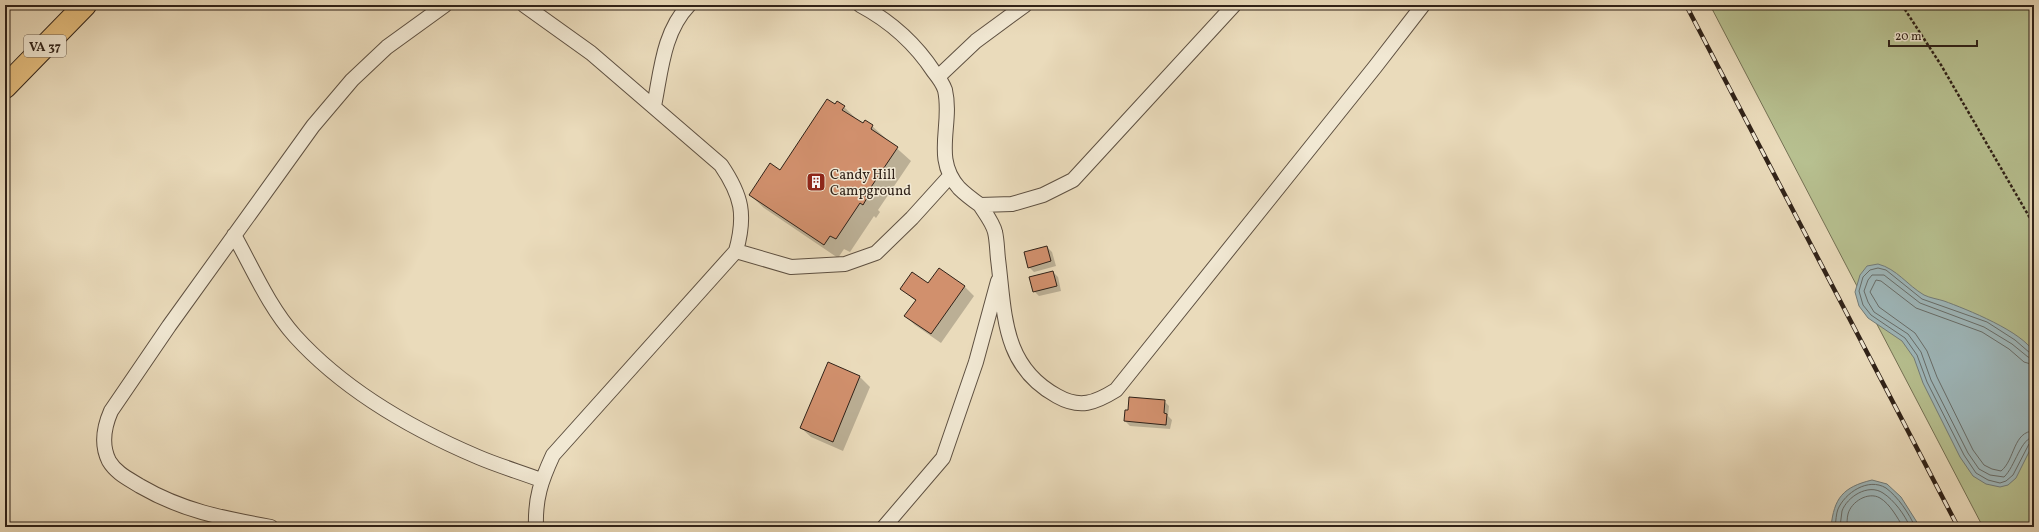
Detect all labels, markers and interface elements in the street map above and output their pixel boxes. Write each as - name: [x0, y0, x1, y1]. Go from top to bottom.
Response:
- scale bar: [1889, 22, 1977, 48]
- text: 20 m: [1895, 29, 1922, 45]
- road number: VA 37: [24, 35, 66, 57]
- place label: Candy Hill Campground: [830, 166, 911, 201]
- building icon: Candy Hill Campground: [805, 171, 827, 193]

